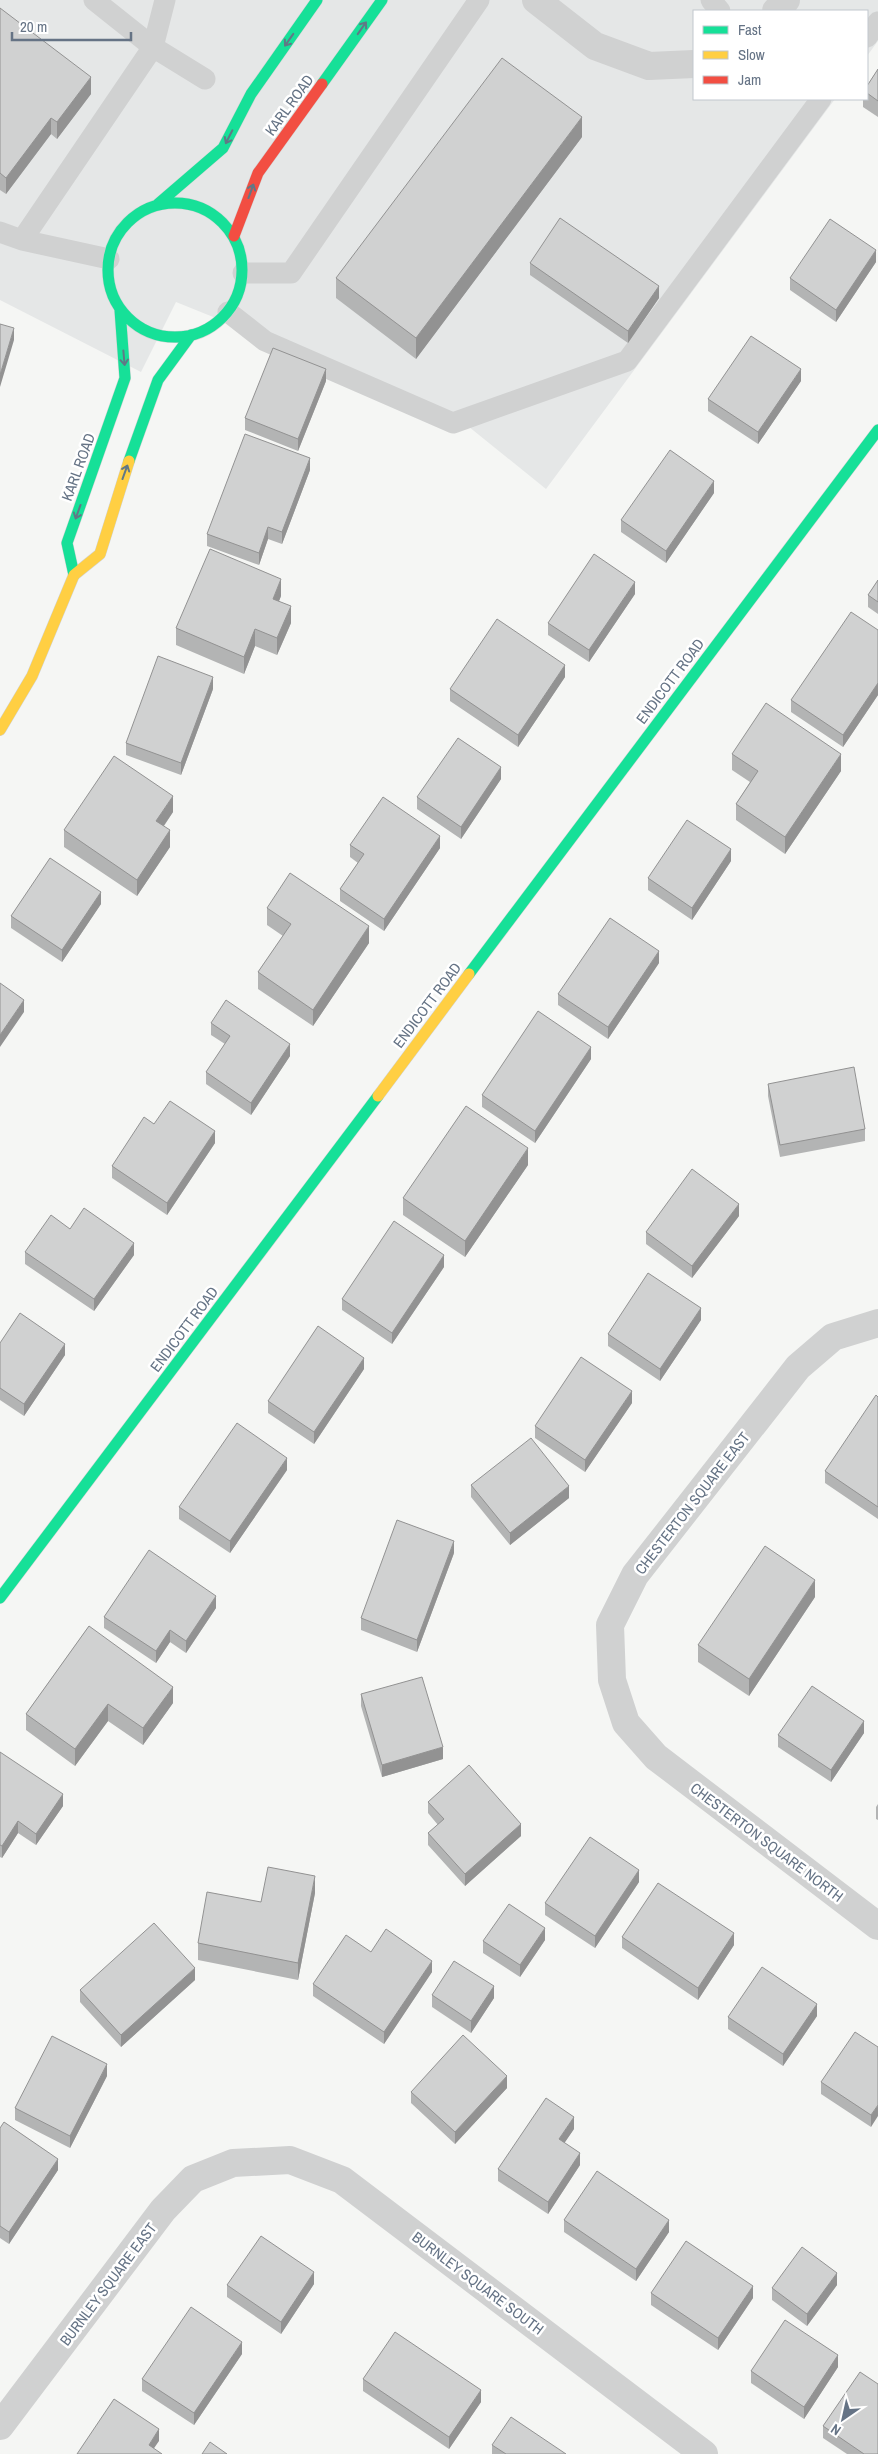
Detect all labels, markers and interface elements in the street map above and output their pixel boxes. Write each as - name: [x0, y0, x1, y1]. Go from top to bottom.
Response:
- scale bar: [12, 10, 131, 42]
- legend: [693, 10, 868, 100]
- text: 20 m: [20, 16, 47, 37]
- text: Fast: [738, 19, 762, 40]
- one-way arrow: [357, 21, 367, 35]
- one-way arrow: [284, 33, 294, 47]
- text: Slow: [738, 44, 765, 65]
- text: Jam: [738, 69, 761, 90]
- street label: KARL ROAD: [260, 70, 318, 140]
- one-way arrow: [224, 129, 233, 144]
- one-way arrow: [247, 183, 256, 199]
- one-way arrow: [119, 350, 129, 366]
- street label: KARL ROAD: [56, 430, 100, 504]
- one-way arrow: [121, 465, 130, 481]
- one-way arrow: [73, 504, 82, 520]
- street label: ENDICOTT ROAD: [631, 634, 709, 728]
- street label: ENDICOTT ROAD: [388, 958, 466, 1052]
- street label: ENDICOTT ROAD: [145, 1282, 223, 1376]
- street label: CHESTERTON SQUARE EAST: [630, 1427, 755, 1579]
- street label: CHESTERTON SQUARE NORTH: [686, 1777, 848, 1907]
- street label: BURNLEY SQUARE EAST: [55, 2218, 161, 2350]
- street label: BURNLEY SQUARE SOUTH: [408, 2227, 548, 2339]
- north arrow: [818, 2394, 868, 2444]
- text: N: [827, 2420, 844, 2440]

